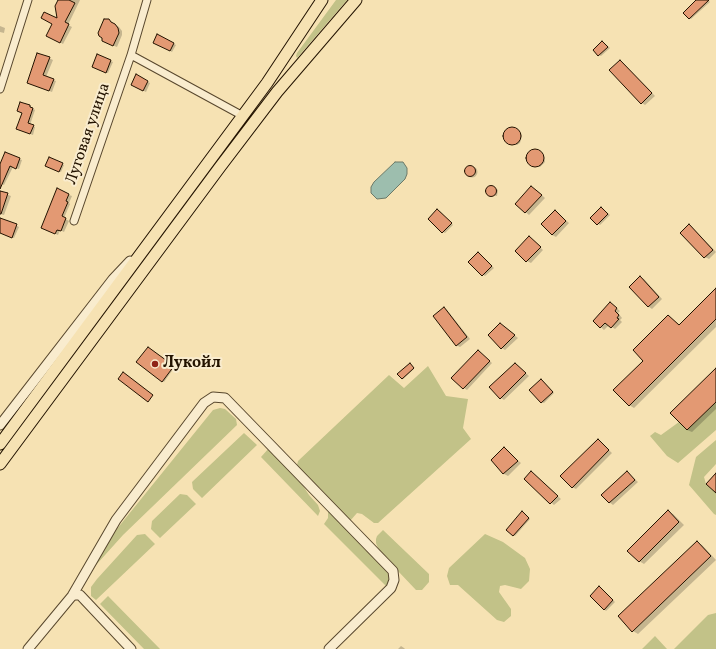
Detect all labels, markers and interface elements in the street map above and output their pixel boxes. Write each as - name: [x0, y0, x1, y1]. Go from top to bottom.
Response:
- street label: Луговая улица: [63, 81, 115, 187]
- place label: Лукойл: [163, 354, 221, 374]
- marker: Лукойл: [150, 359, 160, 369]

